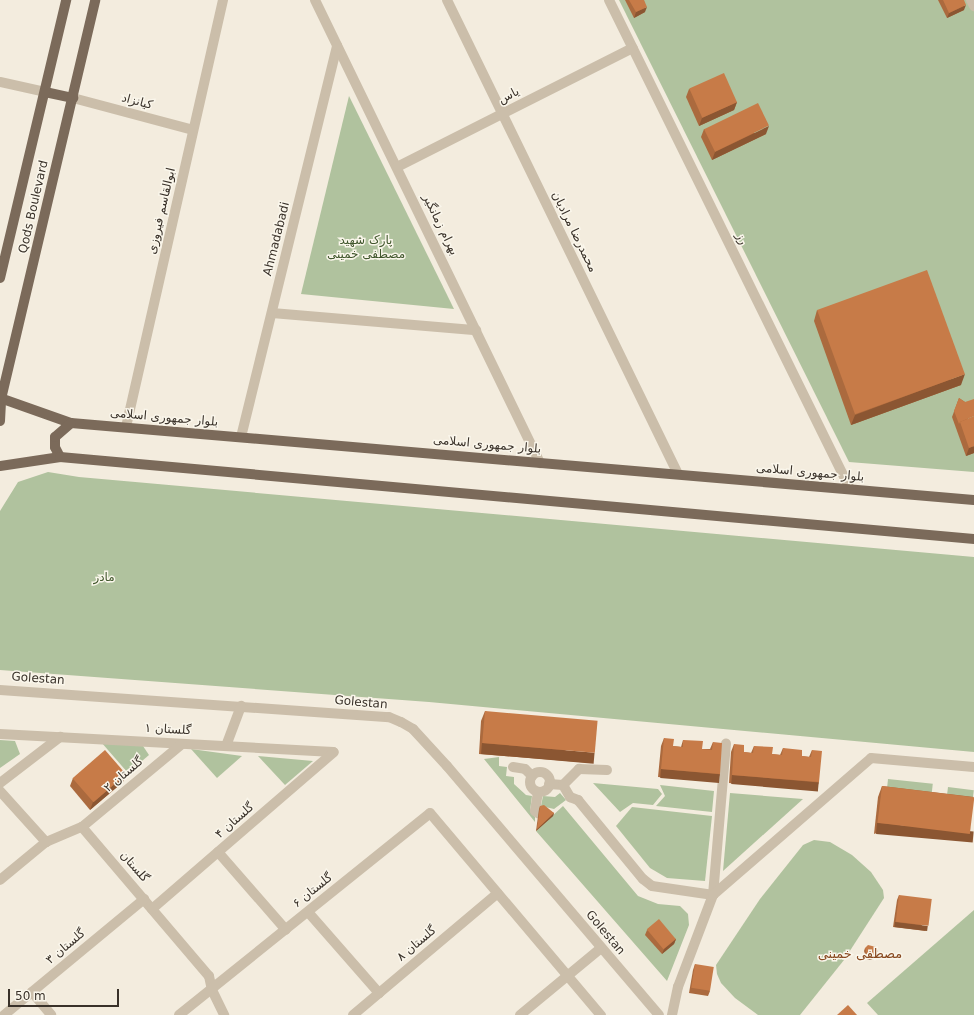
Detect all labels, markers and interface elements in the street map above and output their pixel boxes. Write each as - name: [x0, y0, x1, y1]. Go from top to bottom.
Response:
- street label: یاس: [496, 85, 522, 107]
- street label: کیانزاد: [120, 91, 154, 113]
- street label: Qods Boulevard: [16, 159, 52, 255]
- street label: ابوالقاسم فیروزی: [145, 166, 179, 256]
- street label: محمدرضا مرادیان: [548, 189, 600, 275]
- street label: بهرام زمانگیر: [419, 192, 461, 258]
- street label: Ahmadabadi: [261, 201, 293, 277]
- street label: رز: [732, 231, 750, 247]
- park label: پارک شهید مصطفی خمینی: [327, 234, 405, 262]
- street label: بلوار جمهوری اسلامی: [109, 406, 219, 430]
- street label: بلوار جمهوری اسلامی: [432, 433, 542, 457]
- street label: بلوار جمهوری اسلامی: [755, 461, 865, 485]
- park label: مادر: [93, 571, 115, 585]
- street label: Golestan: [11, 670, 65, 688]
- street label: Golestan: [334, 694, 388, 712]
- street label: گلستان ۱: [144, 722, 192, 738]
- street label: گلستان ۲: [101, 754, 147, 796]
- street label: گلستان ۴: [213, 800, 257, 842]
- street label: گلستان: [117, 849, 151, 885]
- street label: گلستان ۶: [290, 871, 336, 911]
- street label: Golestan: [582, 908, 628, 958]
- street label: گلستان ۸: [394, 923, 440, 965]
- street label: گلستان ۳: [43, 926, 89, 968]
- district label: مصطفی خمینی: [818, 946, 902, 962]
- scale bar: [10, 981, 121, 1007]
- text: 50 m: [15, 989, 46, 1003]

